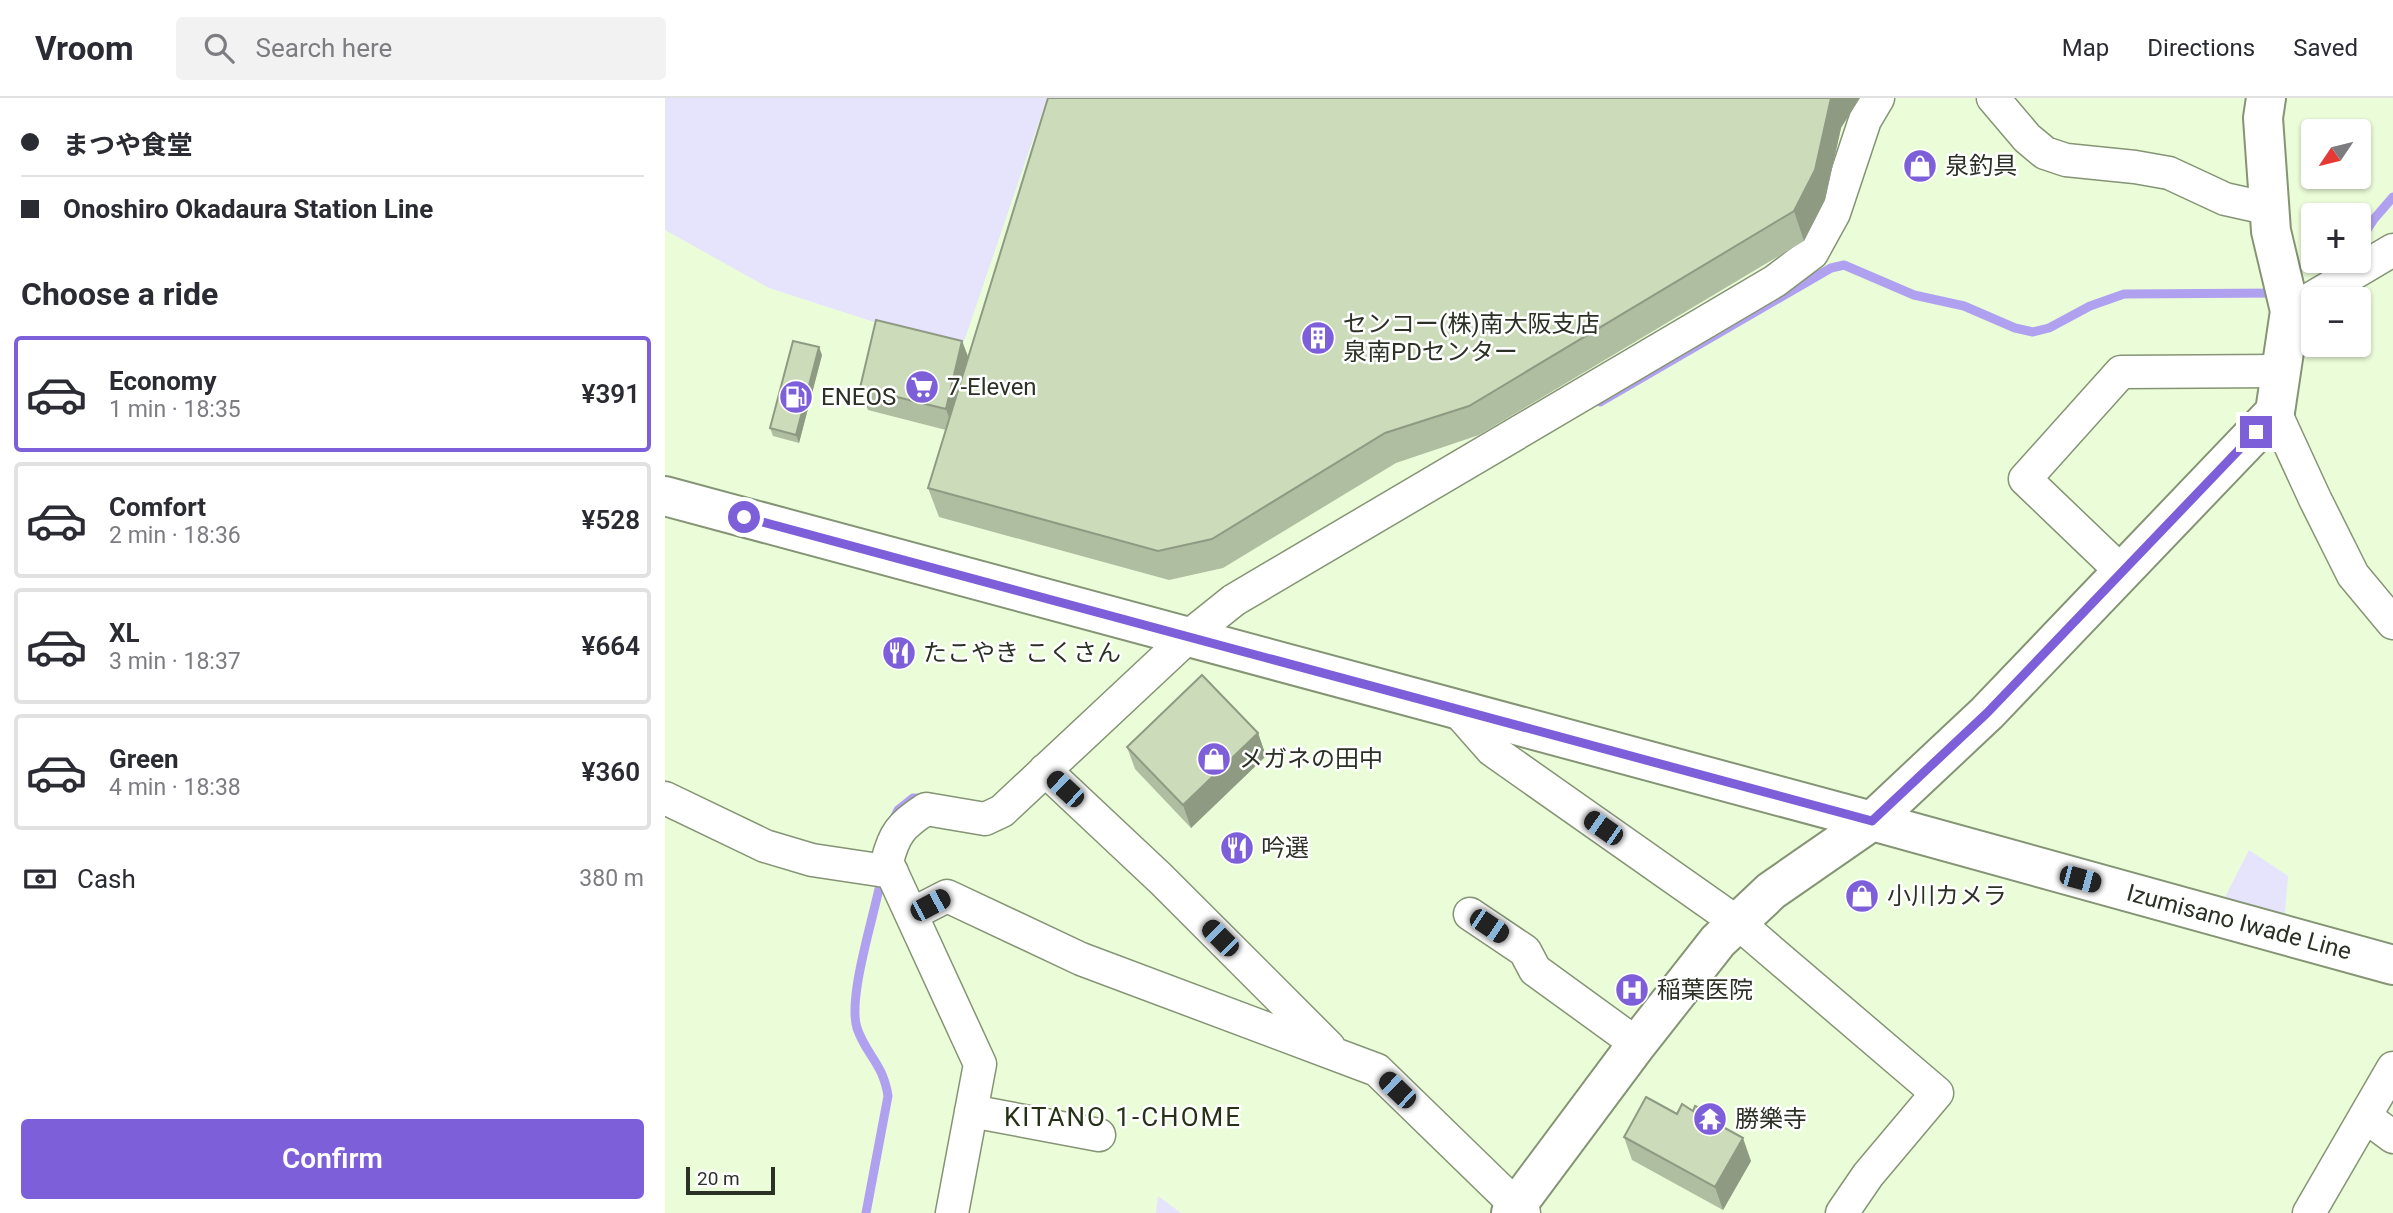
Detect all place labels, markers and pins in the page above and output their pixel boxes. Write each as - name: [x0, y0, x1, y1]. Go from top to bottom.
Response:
- shop icon: 泉釣具: [1901, 147, 1939, 185]
- place label: 泉釣具: [1945, 152, 2017, 180]
- place label: センコー(株)南大阪支店 泉南PDセンター: [1343, 310, 1600, 366]
- building icon: センコー(株)南大阪支店 泉南PDセンター: [1299, 319, 1337, 357]
- supermarket icon: 7-Eleven: [903, 368, 941, 406]
- place label: 7-Eleven: [947, 373, 1037, 401]
- fuel station icon: ENEOS: [777, 378, 815, 416]
- place label: ENEOS: [821, 383, 896, 411]
- restaurant icon: たこやき こくさん: [880, 634, 918, 672]
- place label: たこやき こくさん: [923, 639, 1121, 667]
- shop icon: メガネの田中: [1195, 740, 1233, 778]
- place label: メガネの田中: [1239, 745, 1383, 773]
- restaurant icon: 吟選: [1218, 829, 1256, 867]
- place label: 吟選: [1261, 834, 1309, 862]
- shop icon: 小川カメラ: [1843, 877, 1881, 915]
- place label: 小川カメラ: [1887, 882, 2007, 910]
- hospital icon: 稲葉医院: [1613, 971, 1651, 1009]
- place label: 稲葉医院: [1657, 976, 1753, 1004]
- temple icon: 勝樂寺: [1691, 1100, 1729, 1138]
- place label: 勝樂寺: [1735, 1105, 1807, 1133]

